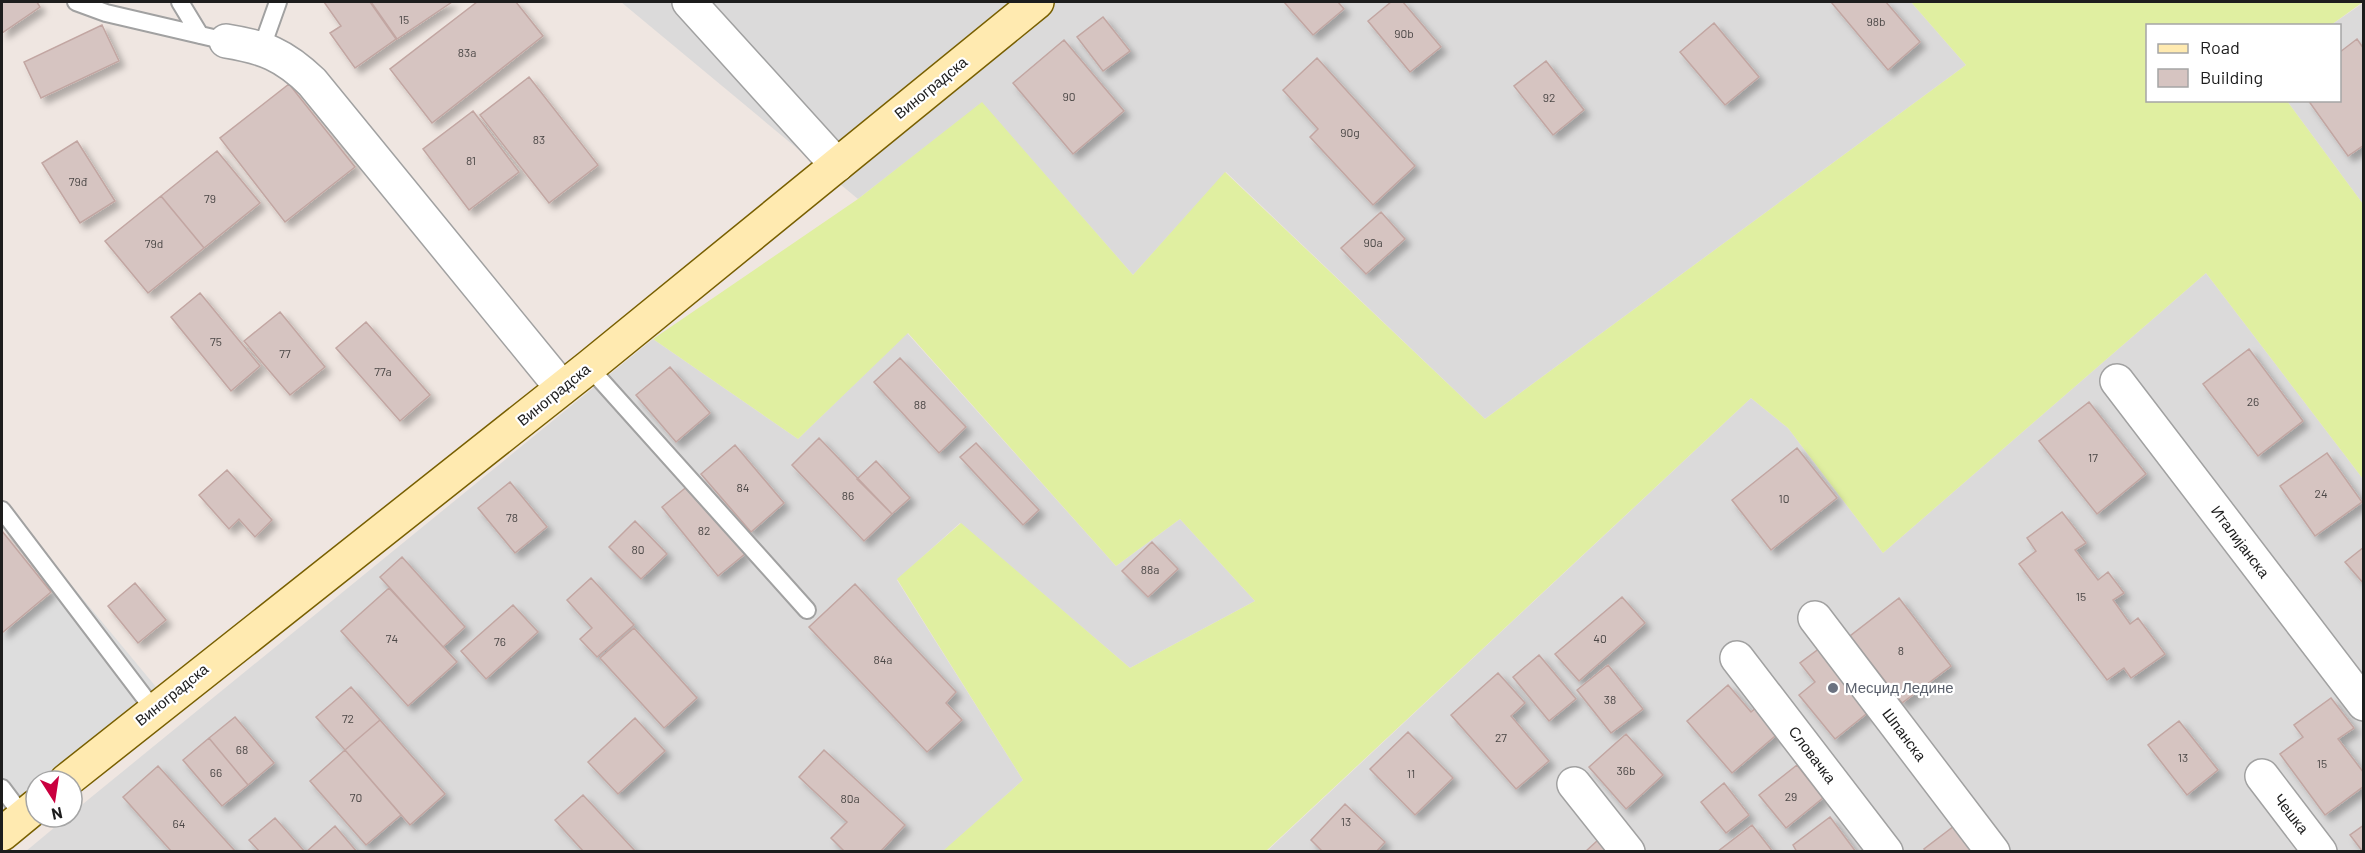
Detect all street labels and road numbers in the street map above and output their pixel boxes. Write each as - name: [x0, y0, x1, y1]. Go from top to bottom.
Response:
- street label: Виноградска: [890, 52, 971, 122]
- street label: Виноградска: [513, 359, 594, 429]
- street label: Италијанска: [2208, 502, 2274, 582]
- street label: Виноградска: [131, 659, 212, 729]
- street label: Шпанска: [1879, 705, 1931, 765]
- street label: Словачка: [1785, 722, 1841, 787]
- street label: Чешка: [2271, 790, 2313, 837]

